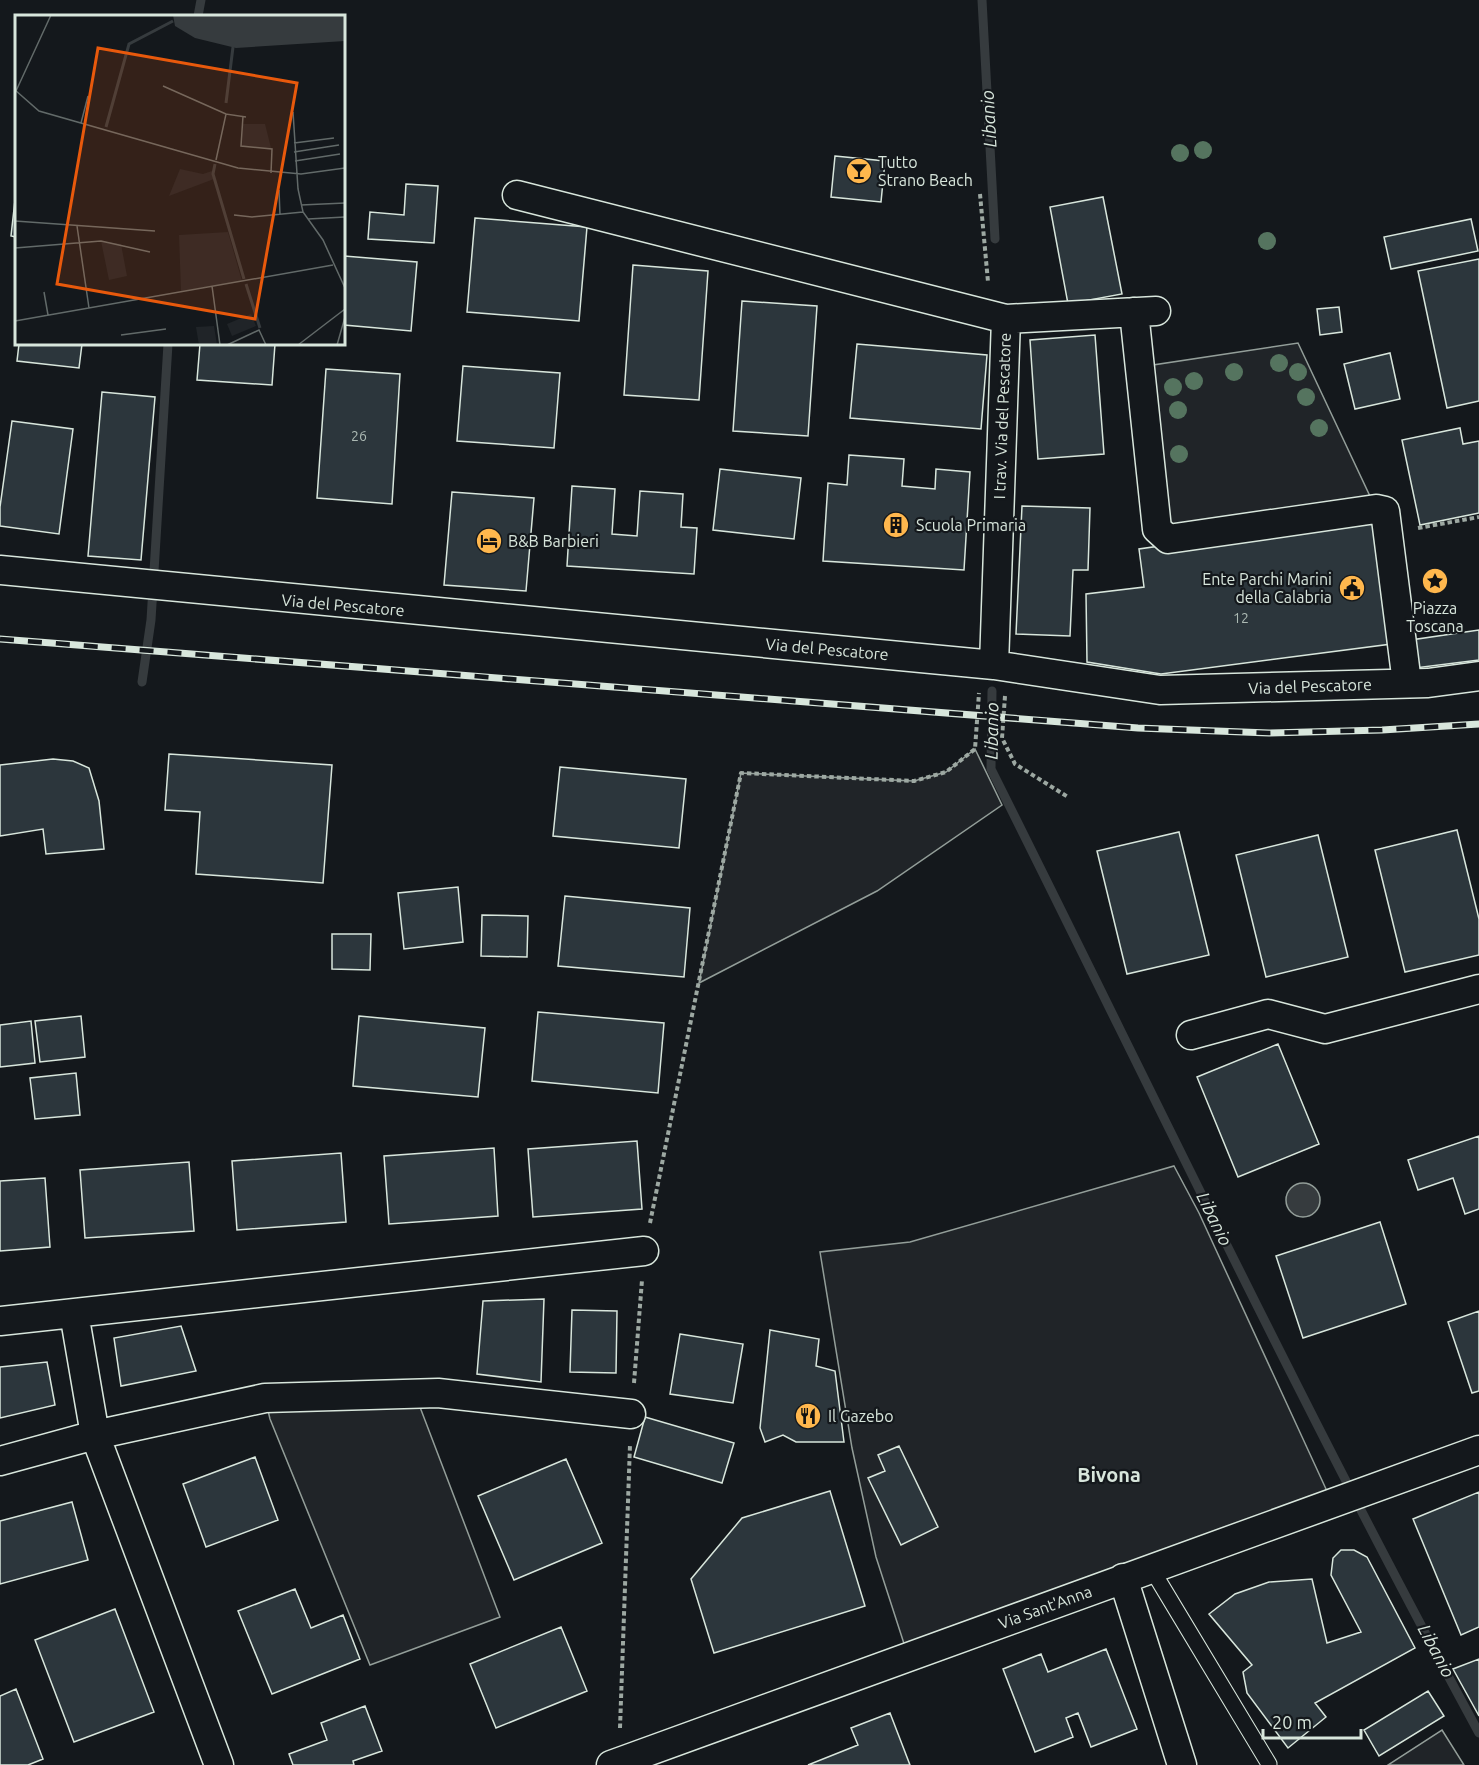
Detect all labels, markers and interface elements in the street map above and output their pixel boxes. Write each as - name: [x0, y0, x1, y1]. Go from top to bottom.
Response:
- inset map: [15, 15, 345, 345]
- water label: Libanio: [977, 90, 999, 148]
- place label: Tutto Strano Beach: [878, 153, 973, 189]
- bar icon: Tutto Strano Beach: [844, 156, 874, 186]
- street label: I trav. Via del Pescatore: [990, 332, 1014, 500]
- house number: 26: [351, 428, 367, 444]
- building icon: Scuola Primaria: [881, 510, 911, 540]
- place label: Scuola Primaria: [916, 516, 1026, 534]
- hotel icon: B&B Barbieri: [474, 526, 504, 556]
- place label: B&B Barbieri: [508, 532, 599, 550]
- place icon: Piazza Toscana: [1420, 566, 1450, 596]
- place label: Ente Parchi Marini della Calabria: [1202, 570, 1332, 606]
- public building icon: Ente Parchi Marini della Calabria: [1337, 573, 1367, 603]
- street label: Via del Pescatore: [281, 591, 405, 619]
- place label: Piazza Toscana: [1406, 599, 1464, 635]
- house number: 12: [1233, 610, 1249, 626]
- street label: Via del Pescatore: [765, 635, 889, 663]
- street label: Via del Pescatore: [1248, 675, 1372, 697]
- water label: Libanio: [981, 702, 1002, 760]
- water label: Libanio: [1193, 1188, 1237, 1249]
- restaurant icon: Il Gazebo: [793, 1401, 823, 1431]
- place label: Il Gazebo: [828, 1407, 894, 1425]
- district label: Bivona: [1077, 1463, 1141, 1486]
- street label: Via Sant'Anna: [996, 1582, 1094, 1632]
- water label: Libanio: [1415, 1621, 1459, 1681]
- scale bar: [1263, 1702, 1360, 1740]
- text: 20 m: [1272, 1712, 1312, 1732]

